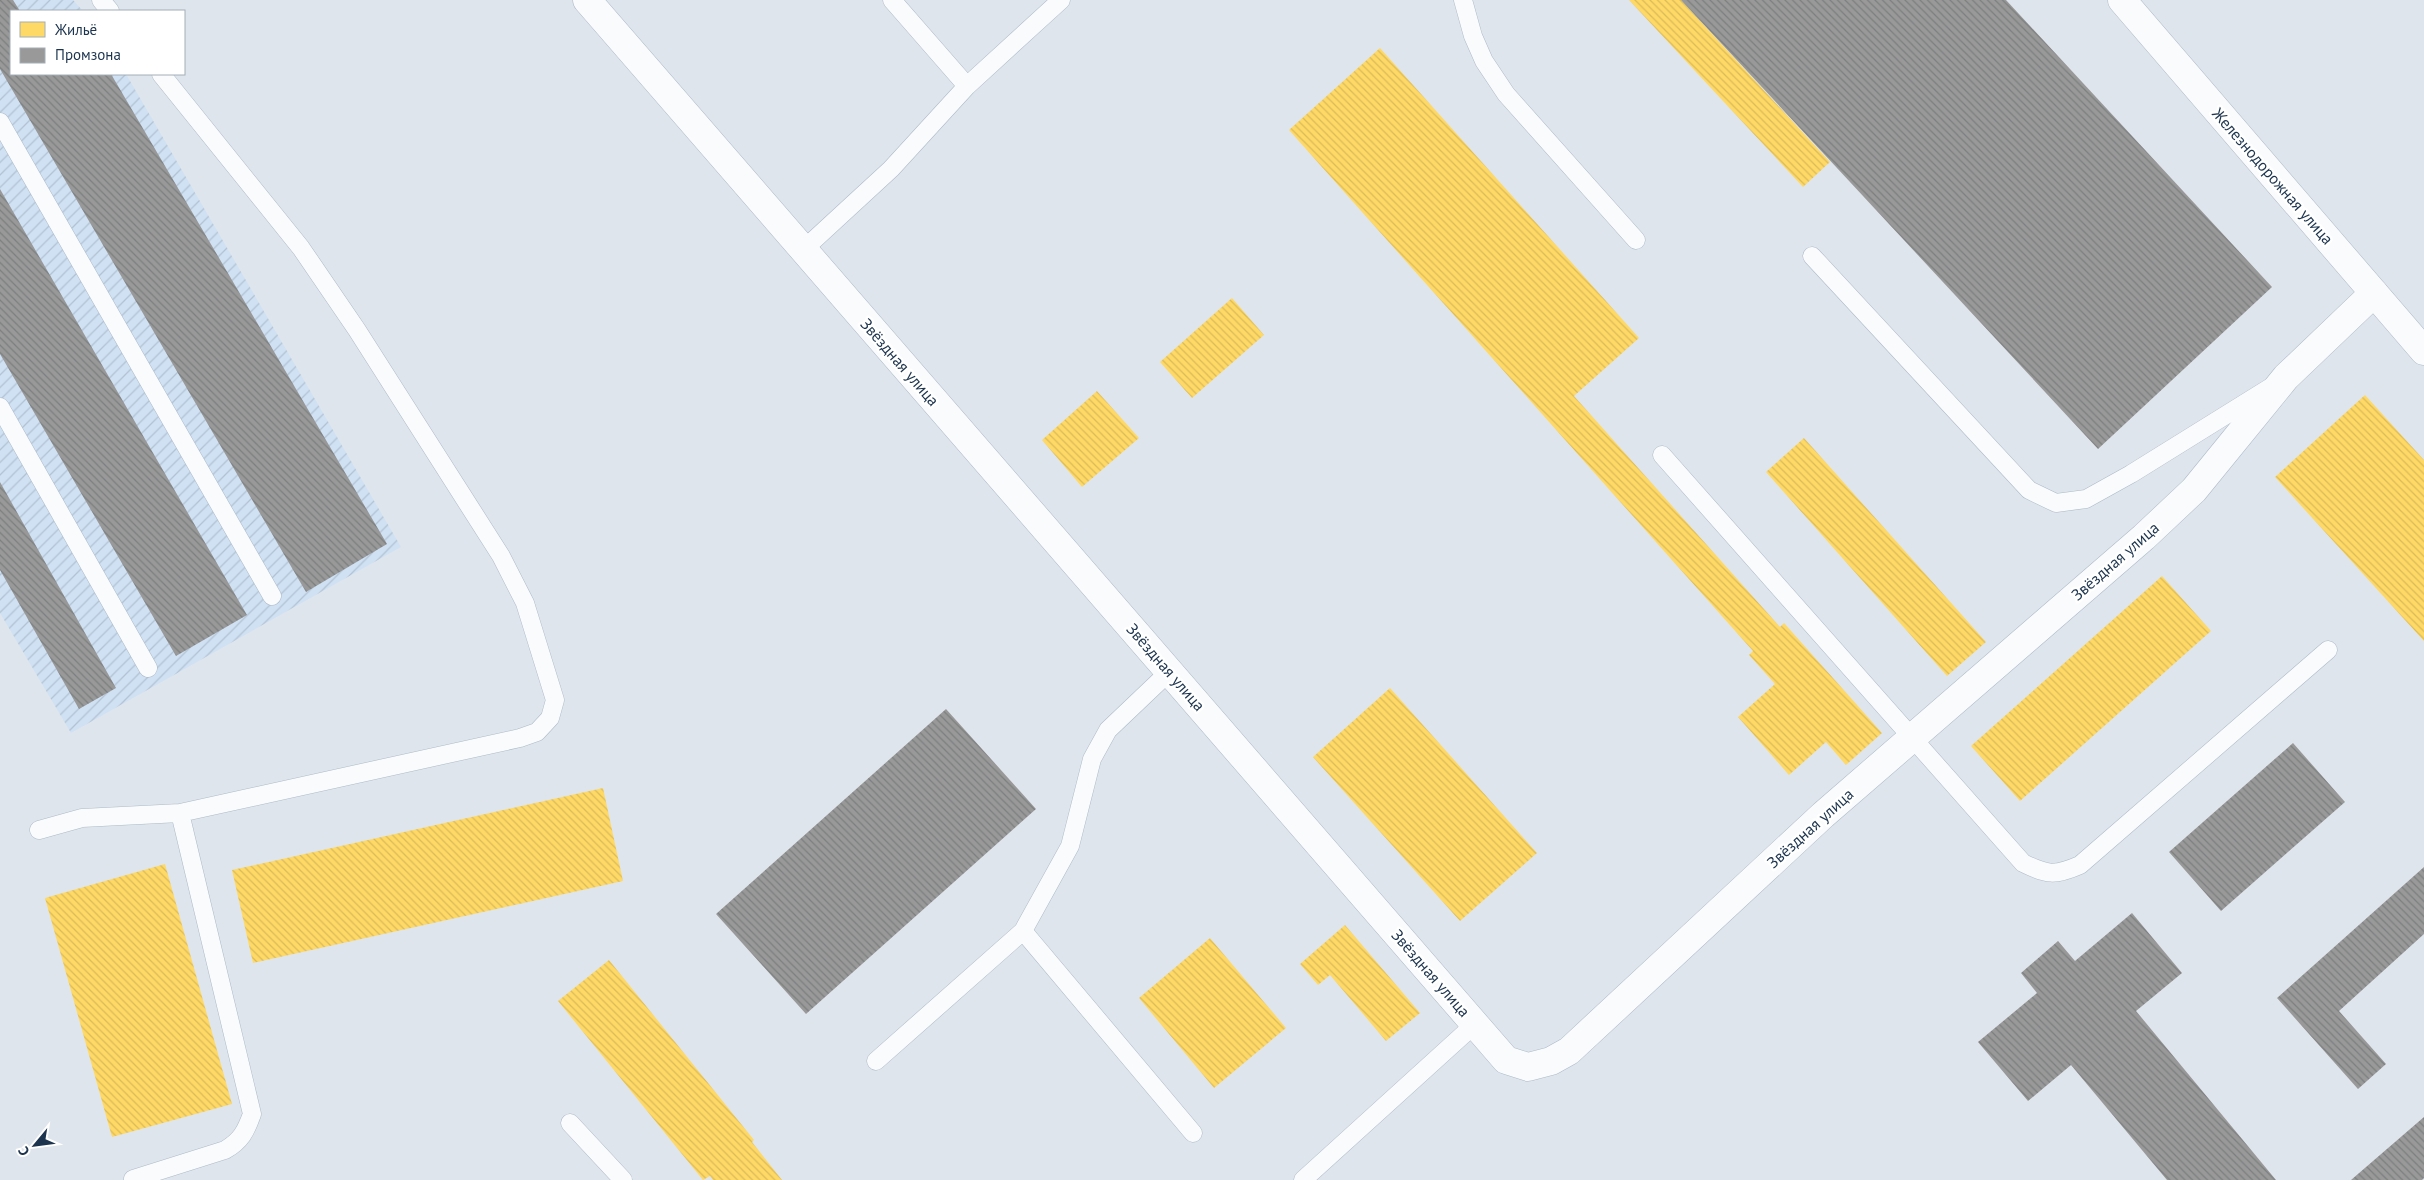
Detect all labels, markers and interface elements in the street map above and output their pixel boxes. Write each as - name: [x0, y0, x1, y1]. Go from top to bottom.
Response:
- legend: [10, 10, 185, 75]
- text: Жильё: [54, 20, 97, 39]
- text: Промзона: [55, 45, 121, 64]
- street label: Железнодорожная улица: [2208, 103, 2338, 248]
- street label: Звёздная улица: [856, 314, 944, 410]
- street label: Звёздная улица: [2067, 517, 2163, 605]
- street label: Звёздная улица: [1122, 619, 1210, 715]
- street label: Звёздная улица: [1763, 784, 1857, 872]
- street label: Звёздная улица: [1387, 925, 1475, 1021]
- north arrow: [10, 1120, 60, 1170]
- text: С: [14, 1143, 33, 1159]

